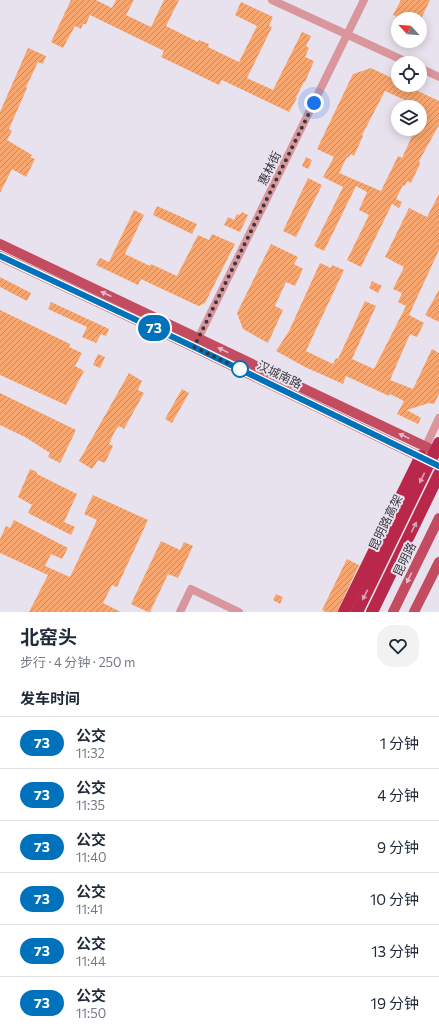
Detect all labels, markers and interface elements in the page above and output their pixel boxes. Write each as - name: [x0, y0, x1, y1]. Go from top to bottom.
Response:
- north arrow: [391, 12, 427, 48]
- map controls: [391, 12, 427, 136]
- button: locate: [391, 56, 427, 92]
- your location: [304, 93, 324, 113]
- button: layers: [391, 100, 427, 136]
- street label: 惠林街: [255, 149, 283, 187]
- one-way arrow: [100, 291, 111, 297]
- line badge: 73: [136, 315, 172, 341]
- text: 73: [146, 319, 162, 336]
- one-way arrow: [218, 347, 229, 353]
- street label: 汉城南路: [255, 357, 305, 391]
- unlabelled marker: [231, 360, 249, 378]
- one-way arrow: [398, 433, 409, 439]
- one-way arrow: [419, 473, 425, 484]
- street label: 昆明路高架: [366, 492, 404, 552]
- one-way arrow: [410, 521, 417, 532]
- street label: 昆明路: [390, 540, 418, 578]
- one-way arrow: [406, 572, 412, 583]
- one-way arrow: [362, 590, 368, 601]
- text: 北窑头: [20, 625, 77, 648]
- button: heart: [377, 625, 419, 667]
- text: 步行 · 4 分钟 · 250 m: [20, 654, 135, 670]
- text: 发车时间: [20, 689, 80, 707]
- text: 公交: [76, 726, 106, 744]
- text: 73: [34, 734, 50, 751]
- text: 1 分钟: [380, 734, 419, 752]
- text: 11:32: [76, 745, 105, 761]
- text: 公交: [76, 778, 106, 796]
- text: 73: [34, 786, 50, 803]
- text: 4 分钟: [377, 786, 419, 804]
- text: 11:35: [76, 797, 105, 813]
- text: 公交: [76, 830, 106, 848]
- text: 73: [34, 838, 50, 855]
- text: 9 分钟: [377, 838, 419, 856]
- text: 11:40: [76, 849, 106, 865]
- text: 公交: [76, 882, 106, 900]
- text: 73: [34, 890, 50, 907]
- text: 10 分钟: [370, 890, 419, 908]
- text: 11:41: [76, 901, 103, 917]
- text: 公交: [76, 934, 106, 952]
- text: 73: [34, 942, 50, 959]
- text: 13 分钟: [371, 942, 419, 960]
- text: 11:44: [76, 953, 106, 969]
- text: 公交: [76, 986, 106, 1004]
- text: 73: [34, 994, 50, 1011]
- text: 19 分钟: [371, 994, 419, 1012]
- text: 11:50: [76, 1005, 106, 1021]

